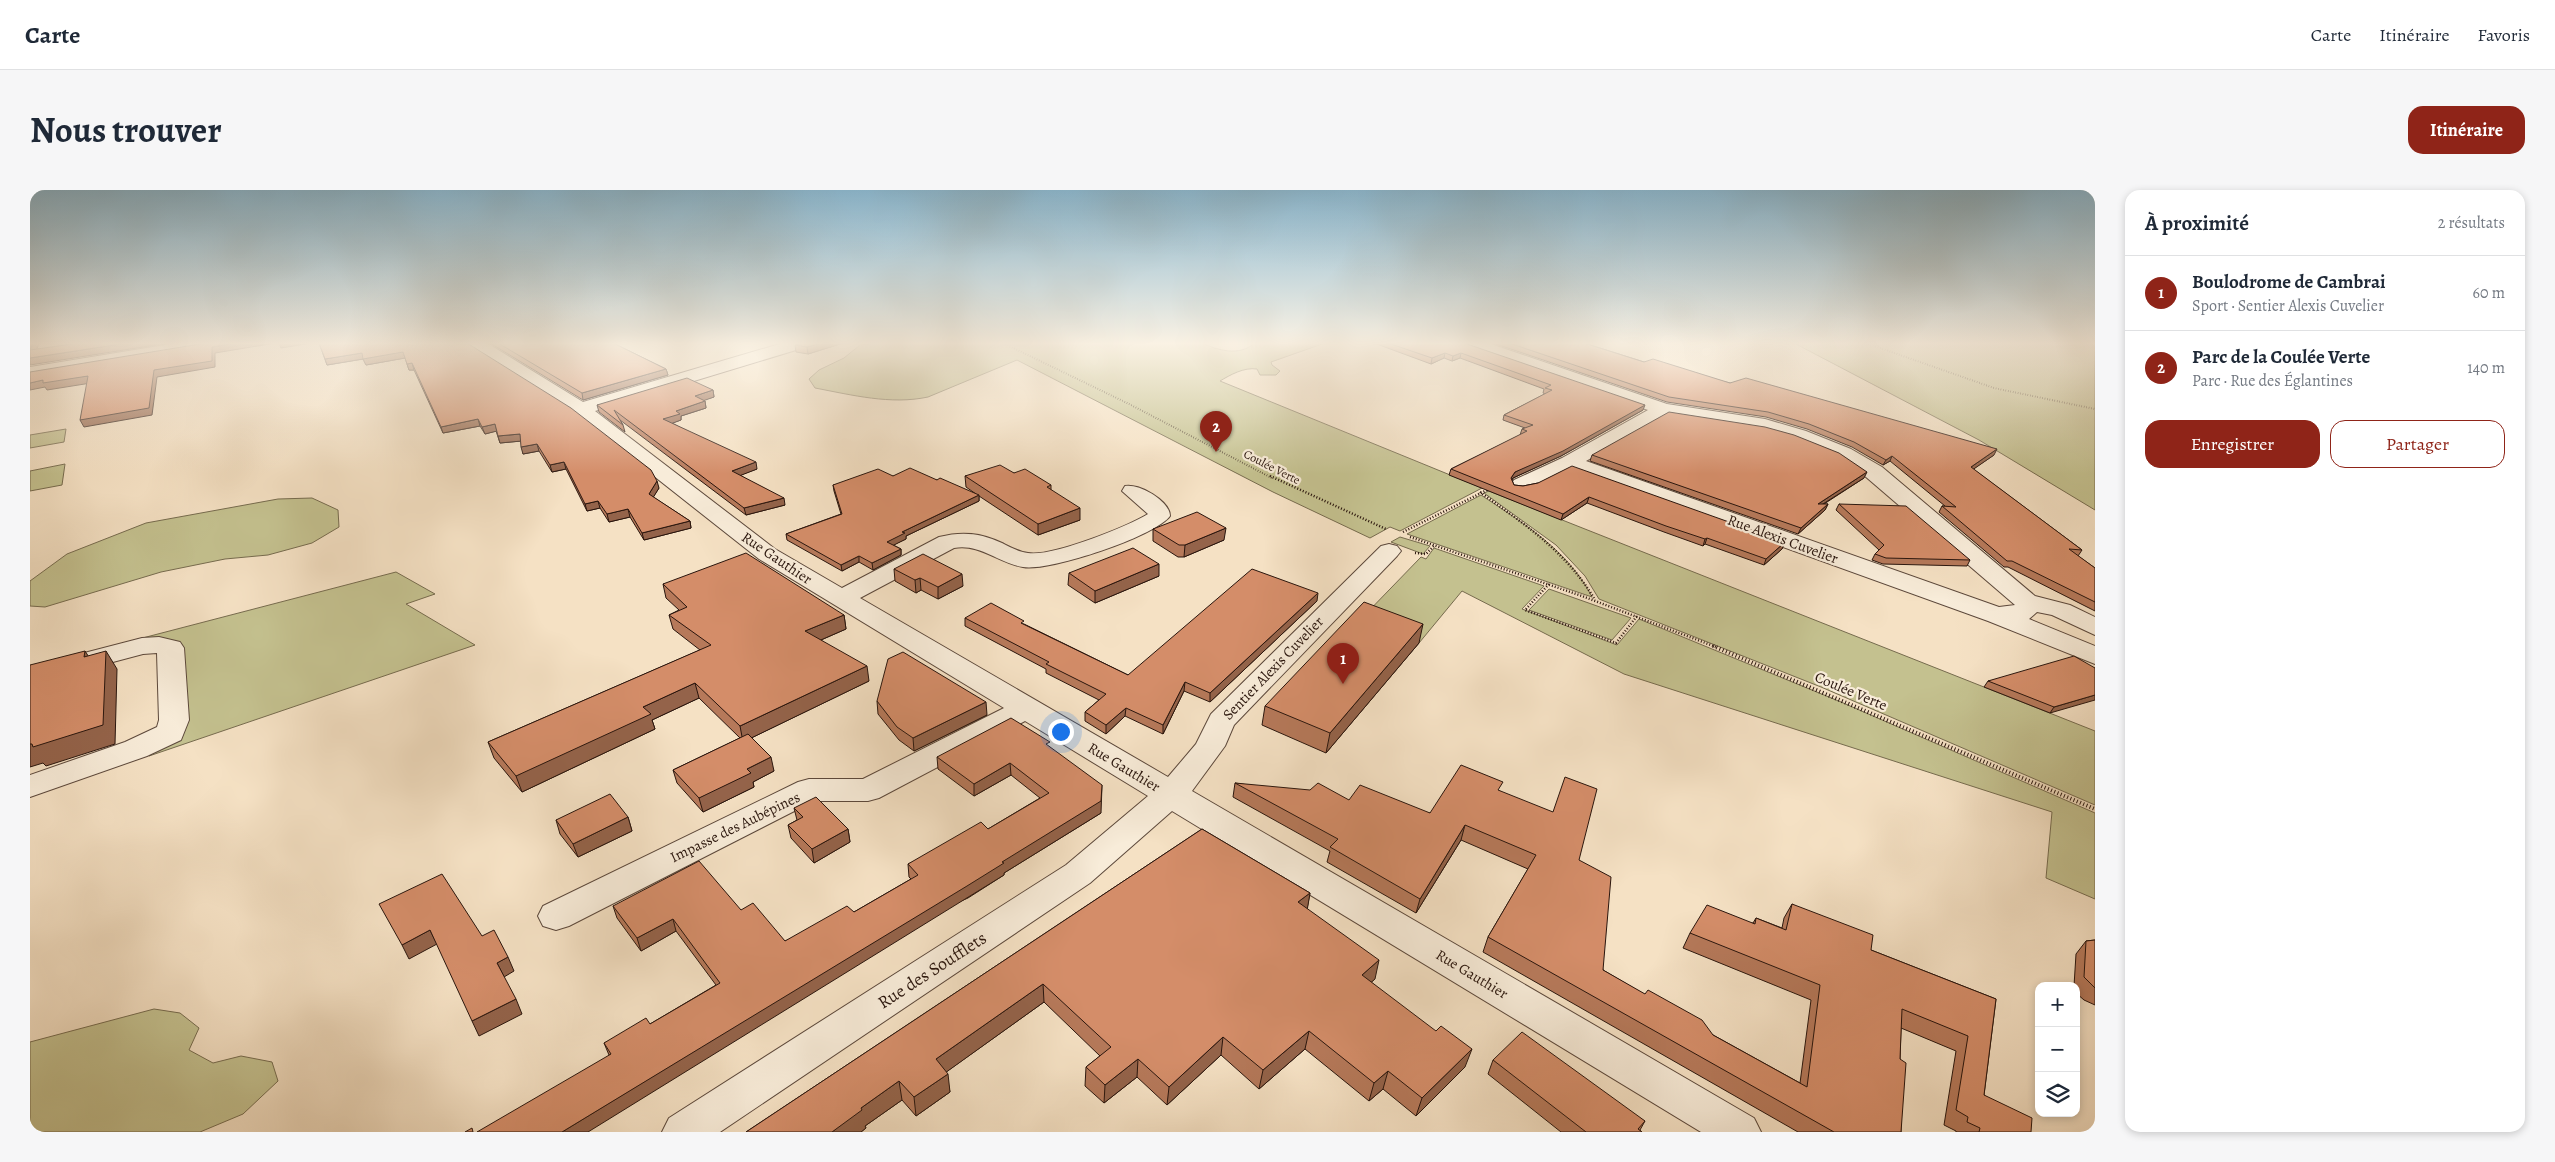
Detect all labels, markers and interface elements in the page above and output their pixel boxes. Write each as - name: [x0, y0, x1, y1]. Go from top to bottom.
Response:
- text: Carte: [25, 19, 80, 51]
- text: Carte: [2311, 23, 2351, 47]
- text: Itinéraire: [2379, 23, 2450, 47]
- text: Favoris: [2478, 23, 2530, 47]
- text: Nous trouver: [30, 106, 222, 154]
- button: Itinéraire: [2408, 106, 2525, 154]
- text: À proximité: [2145, 209, 2249, 237]
- text: 2 résultats: [2438, 212, 2505, 234]
- text: Boulodrome de Cambrai: [2192, 269, 2386, 295]
- text: 1: [2158, 282, 2164, 304]
- text: 60 m: [2473, 282, 2505, 304]
- text: Sport · Sentier Alexis Cuvelier: [2192, 295, 2384, 317]
- text: Parc de la Coulée Verte: [2192, 344, 2370, 370]
- text: 2: [2157, 357, 2165, 379]
- text: 140 m: [2467, 357, 2505, 379]
- text: Parc · Rue des Églantines: [2192, 370, 2353, 392]
- pin: 2: [1200, 411, 1232, 452]
- button: Enregistrer: [2145, 420, 2320, 468]
- button: Partager: [2330, 420, 2505, 468]
- street label: Coulée Verte: [1241, 446, 1303, 488]
- street label: Rue Alexis Cuvelier: [1725, 510, 1841, 568]
- street label: Rue Gauthier: [738, 527, 816, 589]
- street label: Sentier Alexis Cuvelier: [1218, 612, 1328, 724]
- pin: 1: [1327, 643, 1359, 684]
- street label: Coulée Verte: [1812, 667, 1891, 715]
- your location: [1048, 719, 1074, 745]
- street label: Rue Gauthier: [1084, 738, 1164, 797]
- street label: Impasse des Aubépines: [667, 787, 803, 867]
- street label: Rue des Soufflets: [873, 926, 991, 1014]
- street label: Rue Gauthier: [1432, 945, 1512, 1004]
- map controls: [2035, 982, 2080, 1117]
- button: +: [2035, 982, 2080, 1027]
- button: −: [2035, 1027, 2080, 1072]
- button: layers: [2035, 1072, 2080, 1117]

